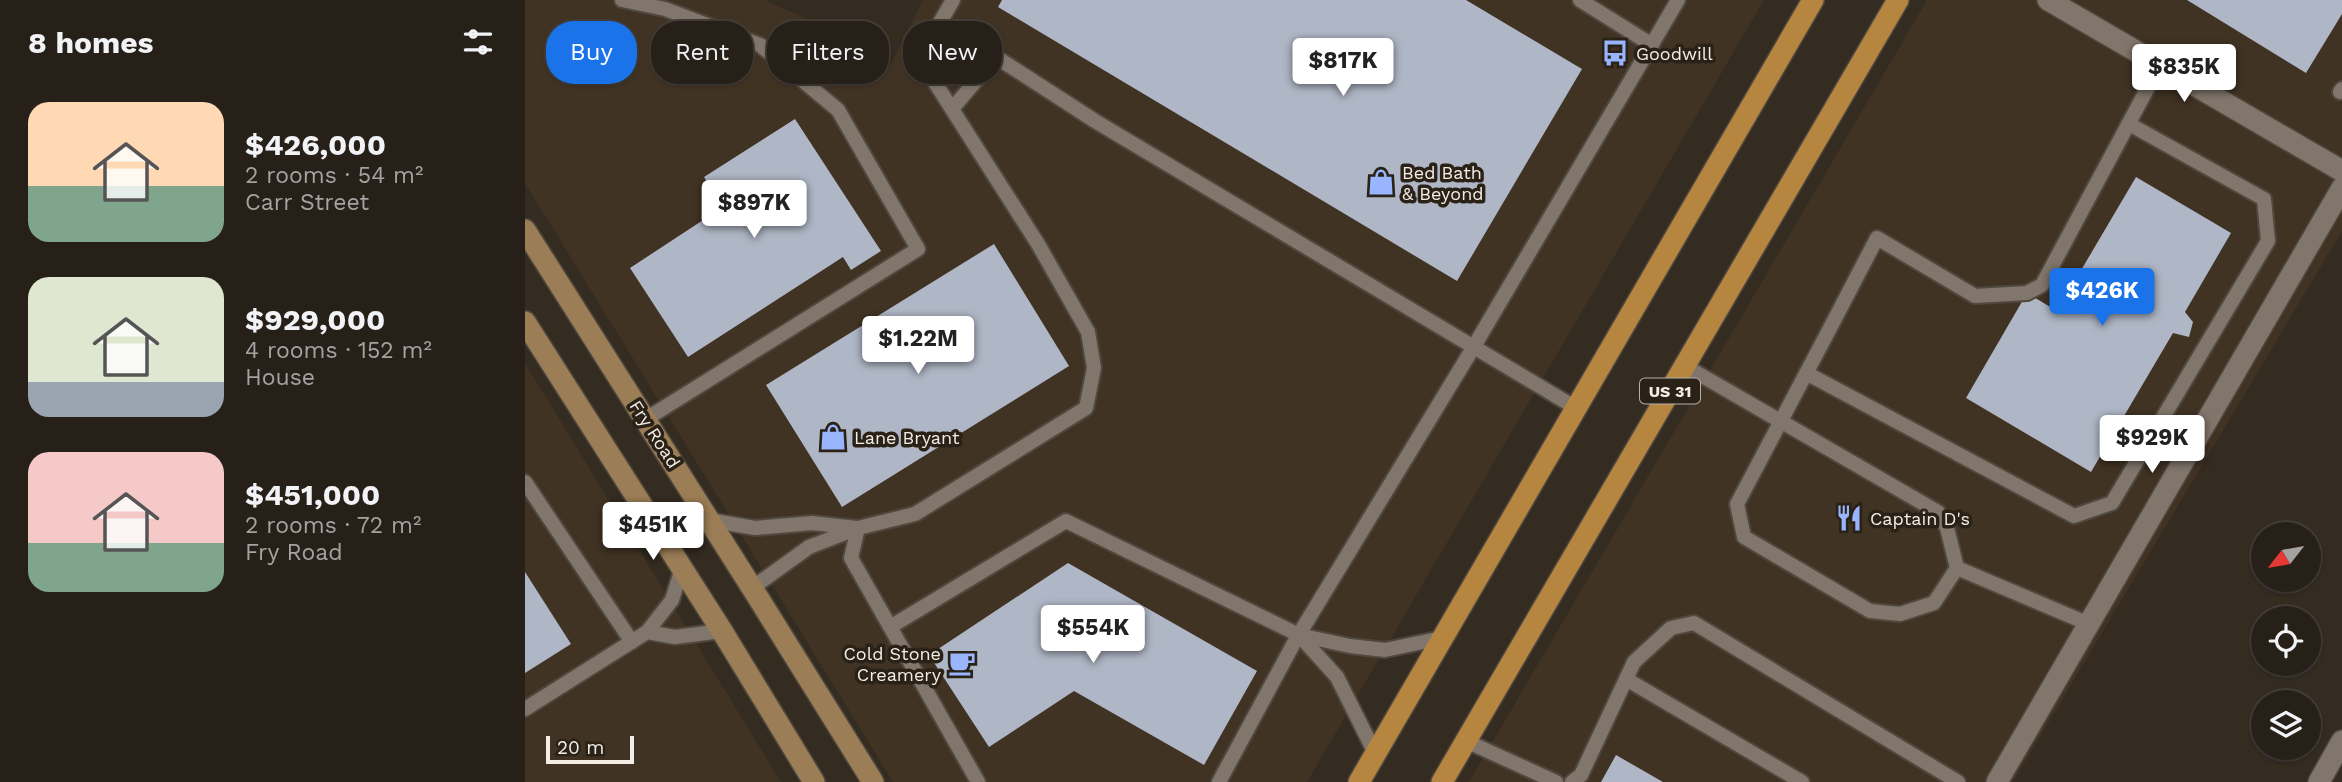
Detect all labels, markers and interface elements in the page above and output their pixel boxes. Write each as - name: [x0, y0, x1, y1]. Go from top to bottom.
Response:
- chip: Buy: [546, 21, 637, 84]
- chip: Rent: [651, 21, 753, 84]
- chip: Filters: [767, 21, 889, 84]
- chip: New: [903, 21, 1002, 84]
- icon: filters: [459, 23, 497, 61]
- text: 8 homes: [28, 25, 154, 60]
- pin: $817K: [1294, 38, 1392, 98]
- bus stop icon: Goodwill: [1600, 38, 1630, 68]
- place label: Goodwill: [1636, 43, 1713, 64]
- pin: $835K: [2135, 44, 2233, 104]
- text: $817K: [1309, 47, 1378, 74]
- text: $835K: [2148, 53, 2220, 80]
- text: $426,000: [245, 127, 386, 162]
- icon: home: [84, 130, 168, 214]
- text: 2 rooms · 54 m²: [245, 162, 423, 189]
- place label: Bed Bath & Beyond: [1402, 162, 1484, 204]
- shop icon: Bed Bath & Beyond: [1366, 167, 1396, 197]
- pin: $897K: [705, 180, 803, 240]
- text: Carr Street: [245, 189, 369, 216]
- text: $897K: [718, 189, 790, 216]
- pin: $426K: [2053, 268, 2151, 328]
- text: $426K: [2065, 277, 2139, 304]
- text: $929,000: [245, 302, 385, 337]
- icon: home: [84, 305, 168, 389]
- pin: $1.22M: [861, 316, 975, 376]
- text: $1.22M: [878, 325, 958, 352]
- text: 4 rooms · 152 m²: [245, 337, 432, 364]
- text: House: [245, 364, 315, 391]
- road number: US 31: [1640, 378, 1700, 404]
- street label: Fry Road: [625, 396, 685, 472]
- pin: $929K: [2103, 416, 2201, 475]
- shop icon: Lane Bryant: [818, 422, 848, 452]
- text: $929K: [2116, 424, 2188, 451]
- place label: Lane Bryant: [854, 427, 960, 448]
- text: $451,000: [245, 477, 380, 512]
- icon: home: [84, 480, 168, 564]
- pin: $451K: [604, 503, 702, 562]
- restaurant icon: Captain D's: [1834, 503, 1864, 533]
- place label: Captain D's: [1870, 508, 1970, 529]
- text: $451K: [619, 511, 687, 538]
- text: 2 rooms · 72 m²: [245, 512, 421, 539]
- north arrow: [2251, 522, 2321, 592]
- map controls: [2251, 522, 2321, 760]
- text: Fry Road: [245, 539, 343, 566]
- pin: $554K: [1044, 606, 1142, 665]
- button: locate: [2251, 606, 2321, 676]
- text: $554K: [1057, 614, 1129, 641]
- place label: Cold Stone Creamery: [844, 643, 942, 685]
- cafe icon: Cold Stone Creamery: [947, 648, 977, 678]
- button: layers: [2251, 690, 2321, 760]
- scale bar: [546, 733, 633, 765]
- text: 20 m: [557, 736, 604, 759]

